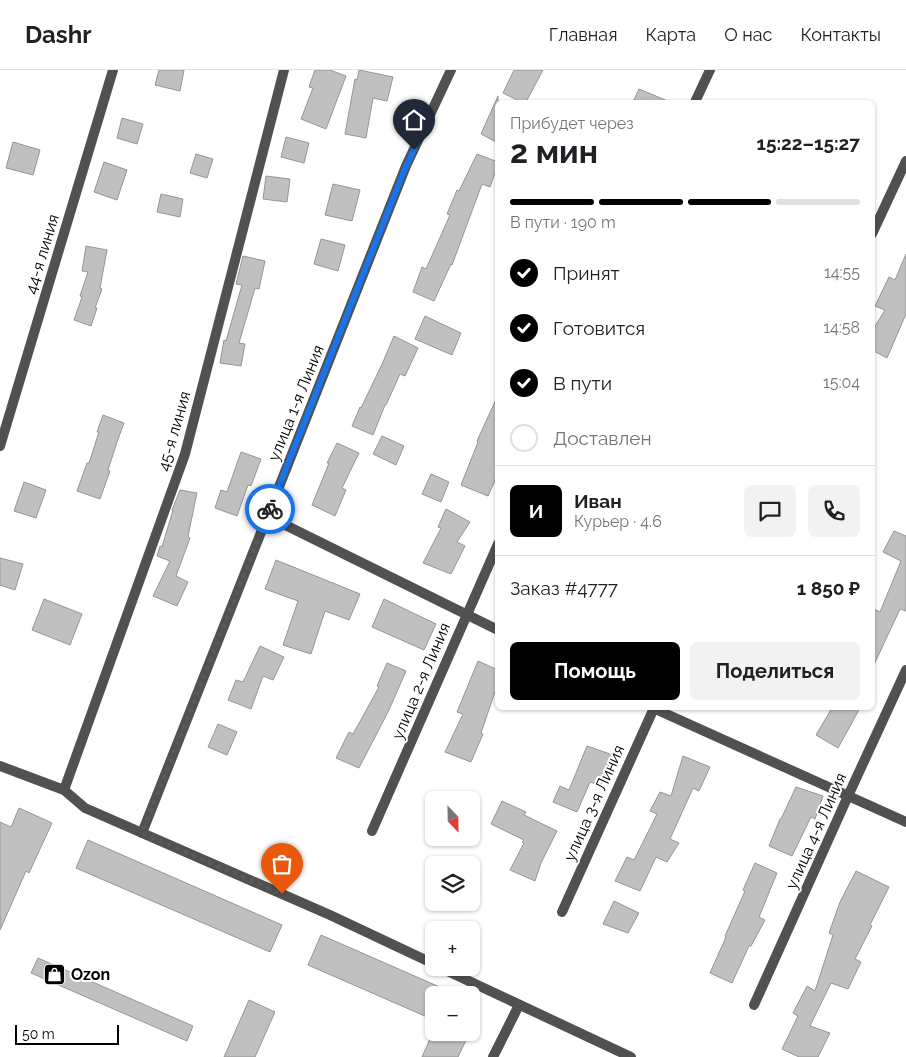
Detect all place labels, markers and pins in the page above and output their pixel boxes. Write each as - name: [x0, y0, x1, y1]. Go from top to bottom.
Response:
- pin: [393, 99, 435, 150]
- pin: [261, 843, 303, 894]
- shop icon: Ozon: [43, 962, 67, 986]
- place label: Ozon: [71, 965, 110, 984]

